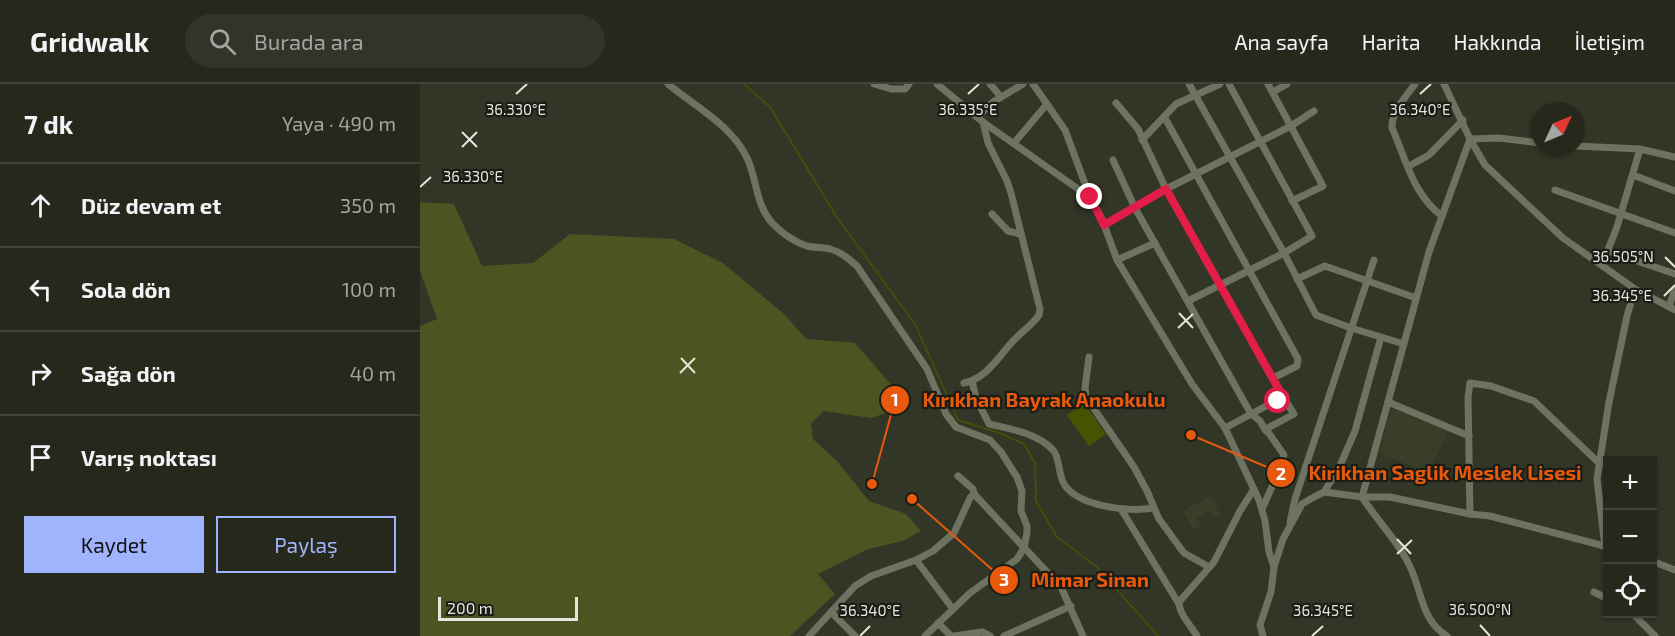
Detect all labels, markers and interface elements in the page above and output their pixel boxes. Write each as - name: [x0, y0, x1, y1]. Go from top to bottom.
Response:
- search box: [185, 14, 605, 68]
- text: Gridwalk: [30, 24, 149, 58]
- icon: search: [206, 25, 239, 58]
- text: Burada ara: [254, 28, 364, 54]
- text: Ana sayfa: [1234, 29, 1329, 54]
- text: Harita: [1362, 29, 1421, 54]
- text: Hakkında: [1454, 29, 1541, 54]
- text: İletişim: [1574, 29, 1645, 54]
- text: 36.330°E: [486, 100, 546, 118]
- text: 36.335°E: [939, 100, 997, 118]
- text: 36.340°E: [1390, 100, 1450, 118]
- north arrow: [1531, 102, 1585, 156]
- text: 7 dk: [24, 108, 73, 139]
- text: Yaya · 490 m: [282, 111, 396, 135]
- text: 36.330°E: [443, 167, 503, 185]
- route end: [1076, 183, 1102, 209]
- icon: ahead: [24, 189, 57, 222]
- text: Düz devam et: [81, 192, 221, 218]
- text: 350 m: [340, 193, 396, 217]
- text: 36.505°N: [1592, 247, 1654, 265]
- icon: left: [24, 273, 57, 306]
- text: Sola dön: [81, 276, 171, 302]
- text: 100 m: [342, 277, 396, 301]
- text: 36.345°E: [1592, 286, 1652, 304]
- icon: right: [24, 357, 57, 390]
- text: Sağa dön: [81, 360, 176, 386]
- text: 40 m: [350, 361, 396, 385]
- callout: Kırıkhan Bayrak Anaokulu: [880, 381, 1177, 419]
- text: Kırıkhan Bayrak Anaokulu: [922, 387, 1166, 412]
- route start: [1264, 387, 1290, 413]
- text: 1: [891, 388, 899, 410]
- icon: arrive: [24, 441, 57, 474]
- text: Varış noktası: [81, 444, 217, 470]
- callout: Kirikhan Saglik Meslek Lisesi: [1266, 454, 1594, 492]
- map controls: [1603, 456, 1657, 618]
- button: +: [1603, 456, 1657, 510]
- text: Kirikhan Saglik Meslek Lisesi: [1308, 460, 1582, 484]
- text: 2: [1276, 462, 1286, 484]
- button: −: [1603, 510, 1657, 564]
- button: Kaydet: [24, 516, 204, 573]
- button: Paylaş: [216, 516, 396, 573]
- callout: Mimar Sinan: [989, 561, 1161, 599]
- button: locate: [1603, 564, 1657, 618]
- text: Mimar Sinan: [1031, 567, 1149, 591]
- text: 3: [999, 568, 1009, 590]
- scale bar: [438, 594, 578, 622]
- text: 200 m: [447, 598, 493, 617]
- text: 36.500°N: [1449, 600, 1511, 618]
- text: 36.340°E: [840, 601, 900, 619]
- text: 36.345°E: [1293, 601, 1353, 619]

